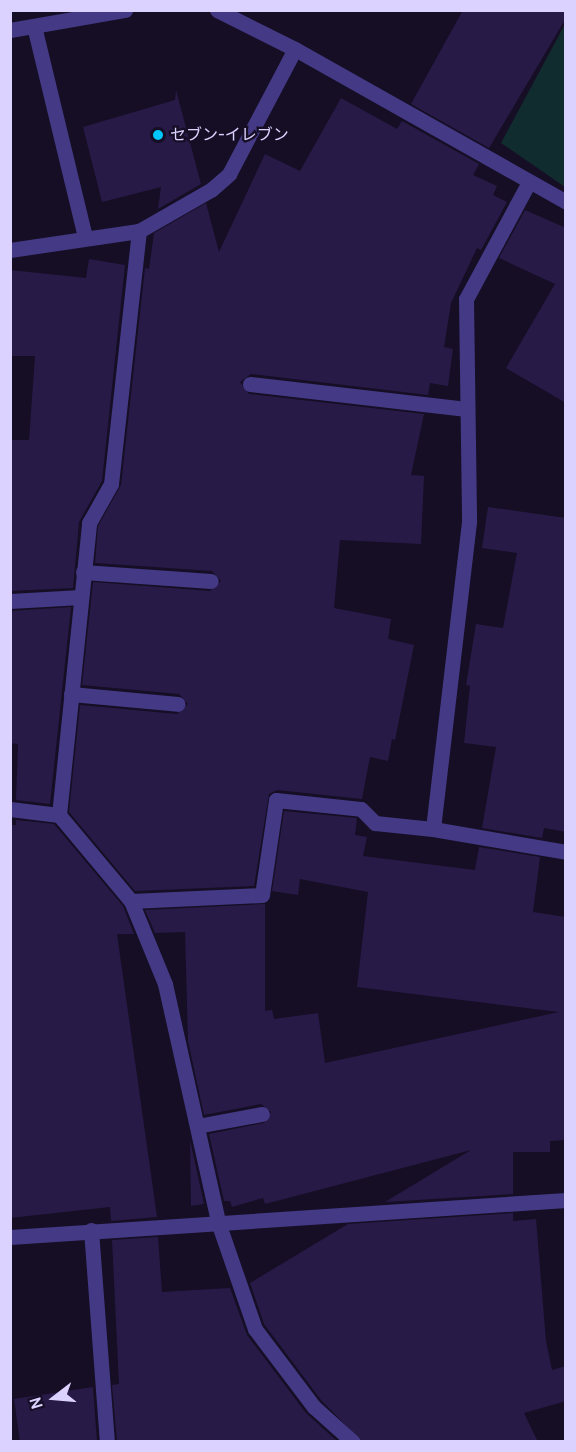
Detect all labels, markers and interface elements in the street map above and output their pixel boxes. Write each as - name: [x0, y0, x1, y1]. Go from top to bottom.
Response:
- place label: セブン-イレブン: [170, 125, 289, 145]
- marker: セブン-イレブン: [151, 128, 165, 142]
- north arrow: [24, 1368, 84, 1428]
- text: N: [26, 1395, 47, 1411]

